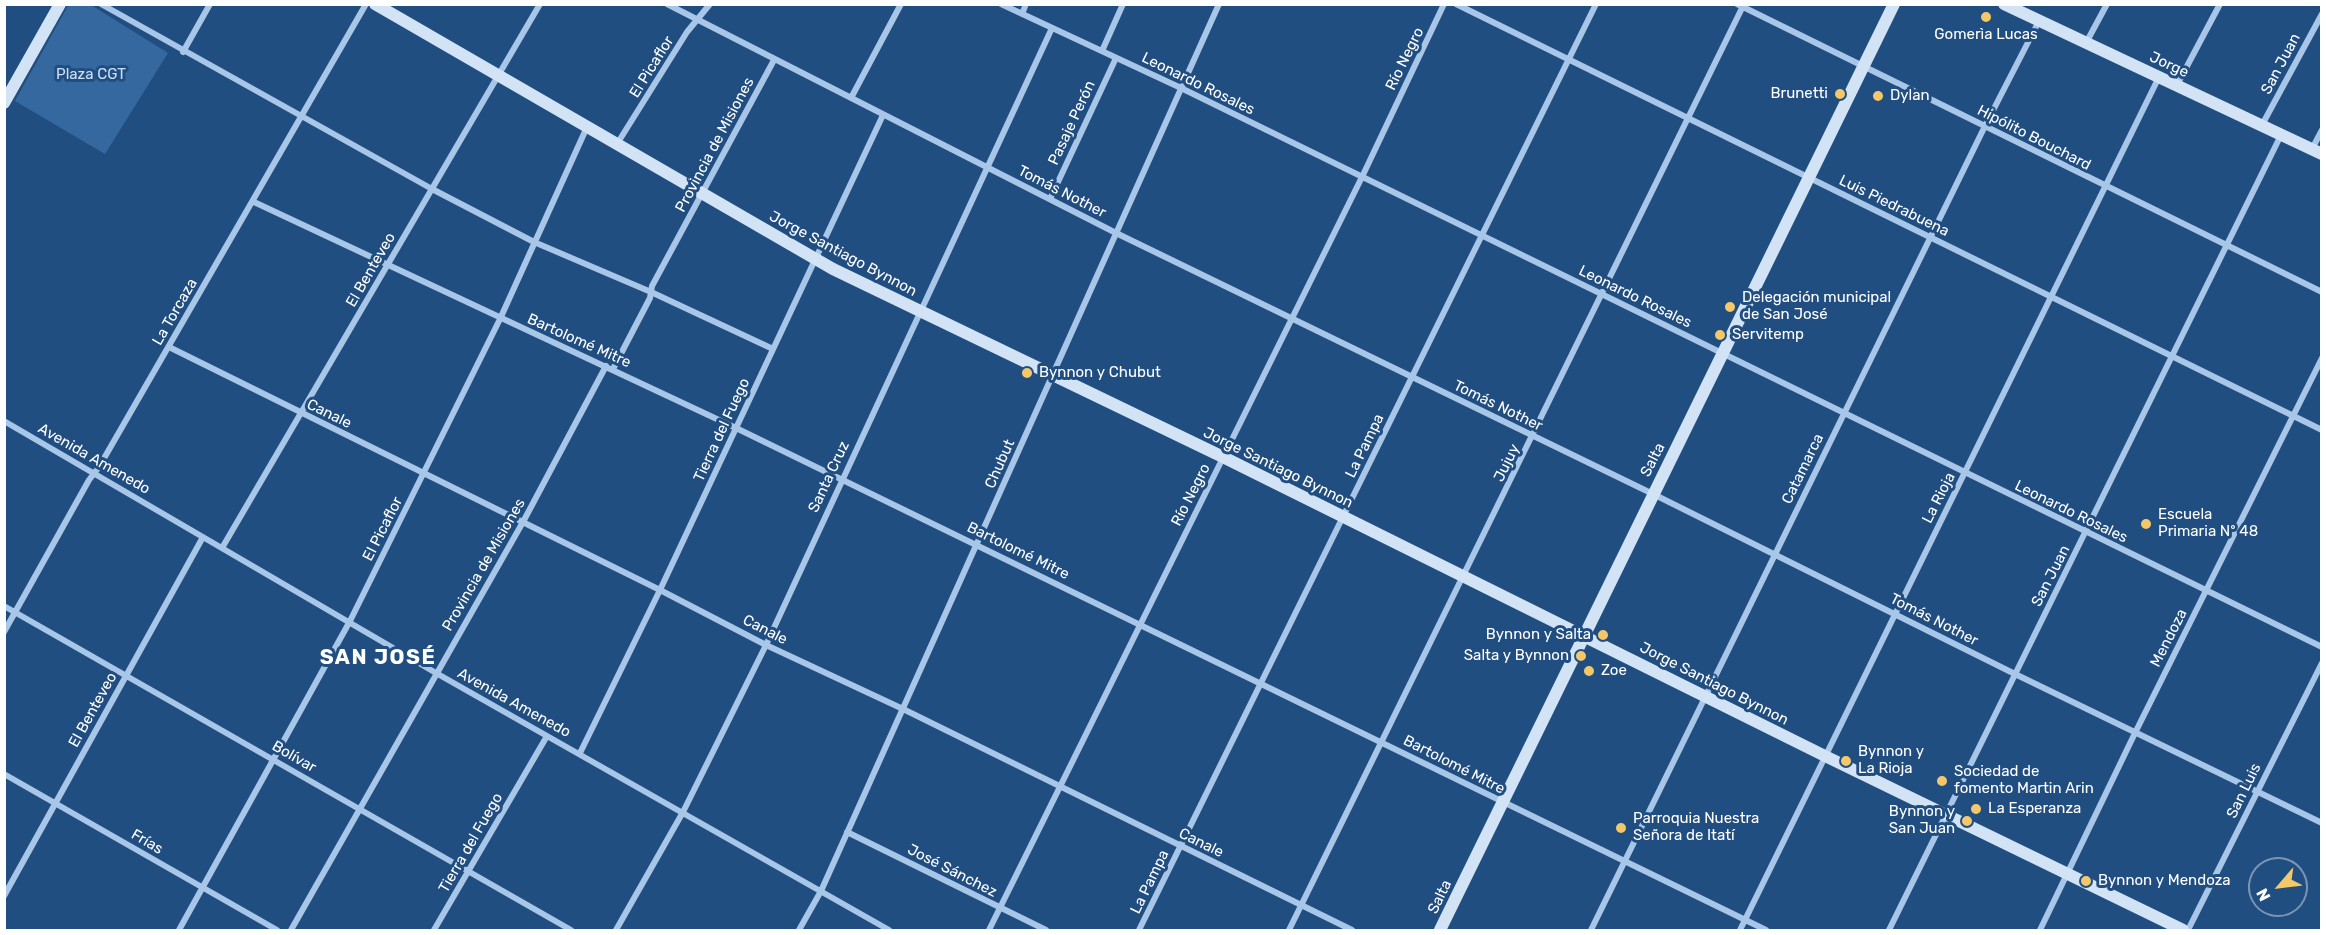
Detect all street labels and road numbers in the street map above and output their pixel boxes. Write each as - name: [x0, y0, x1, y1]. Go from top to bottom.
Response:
- street label: Río Negro: [1382, 25, 1428, 93]
- street label: San Juan: [2258, 31, 2304, 97]
- street label: El Picaflor: [626, 33, 678, 101]
- street label: Jorge: [2147, 48, 2191, 82]
- street label: Leonardo Rosales: [1139, 49, 1257, 119]
- street label: Provincia de Misiones: [672, 75, 758, 215]
- street label: Pasaje Perón: [1045, 78, 1099, 168]
- street label: Hipólito Bouchard: [1974, 102, 2094, 174]
- street label: Tomás Nother: [1015, 162, 1109, 222]
- street label: Luis Piedrabuena: [1836, 172, 1952, 240]
- street label: Jorge Santiago Bynnon: [766, 207, 920, 301]
- street label: El Benteveo: [342, 230, 400, 310]
- street label: Leonardo Rosales: [1576, 262, 1694, 332]
- street label: La Torcaza: [149, 275, 201, 349]
- street label: Bartolomé Mitre: [524, 310, 634, 372]
- street label: Tierra del Fuego: [690, 375, 754, 485]
- street label: Tomás Nother: [1451, 377, 1545, 435]
- street label: Canale: [304, 395, 354, 433]
- street label: La Pampa: [1342, 411, 1388, 481]
- street label: Avenida Amenedo: [35, 420, 153, 498]
- street label: Jorge Santiago Bynnon: [1200, 424, 1356, 512]
- street label: Catamarca: [1778, 431, 1828, 507]
- street label: Chubut: [981, 437, 1019, 491]
- street label: Santa Cruz: [805, 438, 853, 516]
- street label: Salta: [1637, 440, 1669, 480]
- street label: Jujuy: [1490, 441, 1524, 485]
- street label: Río Negro: [1168, 461, 1214, 529]
- street label: La Rioja: [1919, 470, 1959, 526]
- street label: Leonardo Rosales: [2012, 477, 2130, 547]
- street label: El Picaflor: [359, 494, 407, 564]
- street label: Provincia de Misiones: [439, 496, 529, 634]
- street label: Bartolomé Mitre: [964, 518, 1072, 584]
- street label: San Juan: [2028, 542, 2074, 610]
- street label: Tomás Nother: [1887, 590, 1981, 650]
- street label: Mendoza: [2147, 606, 2191, 670]
- street label: Canale: [740, 611, 790, 649]
- street label: Jorge Santiago Bynnon: [1637, 639, 1791, 729]
- street label: Avenida Amenedo: [454, 664, 574, 742]
- street label: El Benteveo: [65, 669, 121, 751]
- street label: Bartolomé Mitre: [1400, 732, 1508, 798]
- street label: Bolívar: [269, 737, 319, 777]
- street label: San Luis: [2223, 761, 2265, 821]
- street label: Tierra del Fuego: [435, 790, 507, 896]
- street label: Canale: [1176, 824, 1226, 862]
- street label: Frías: [128, 826, 166, 858]
- street label: José Sánchez: [904, 841, 1000, 901]
- street label: La Pampa: [1127, 847, 1173, 917]
- street label: Salta: [1424, 877, 1456, 917]

